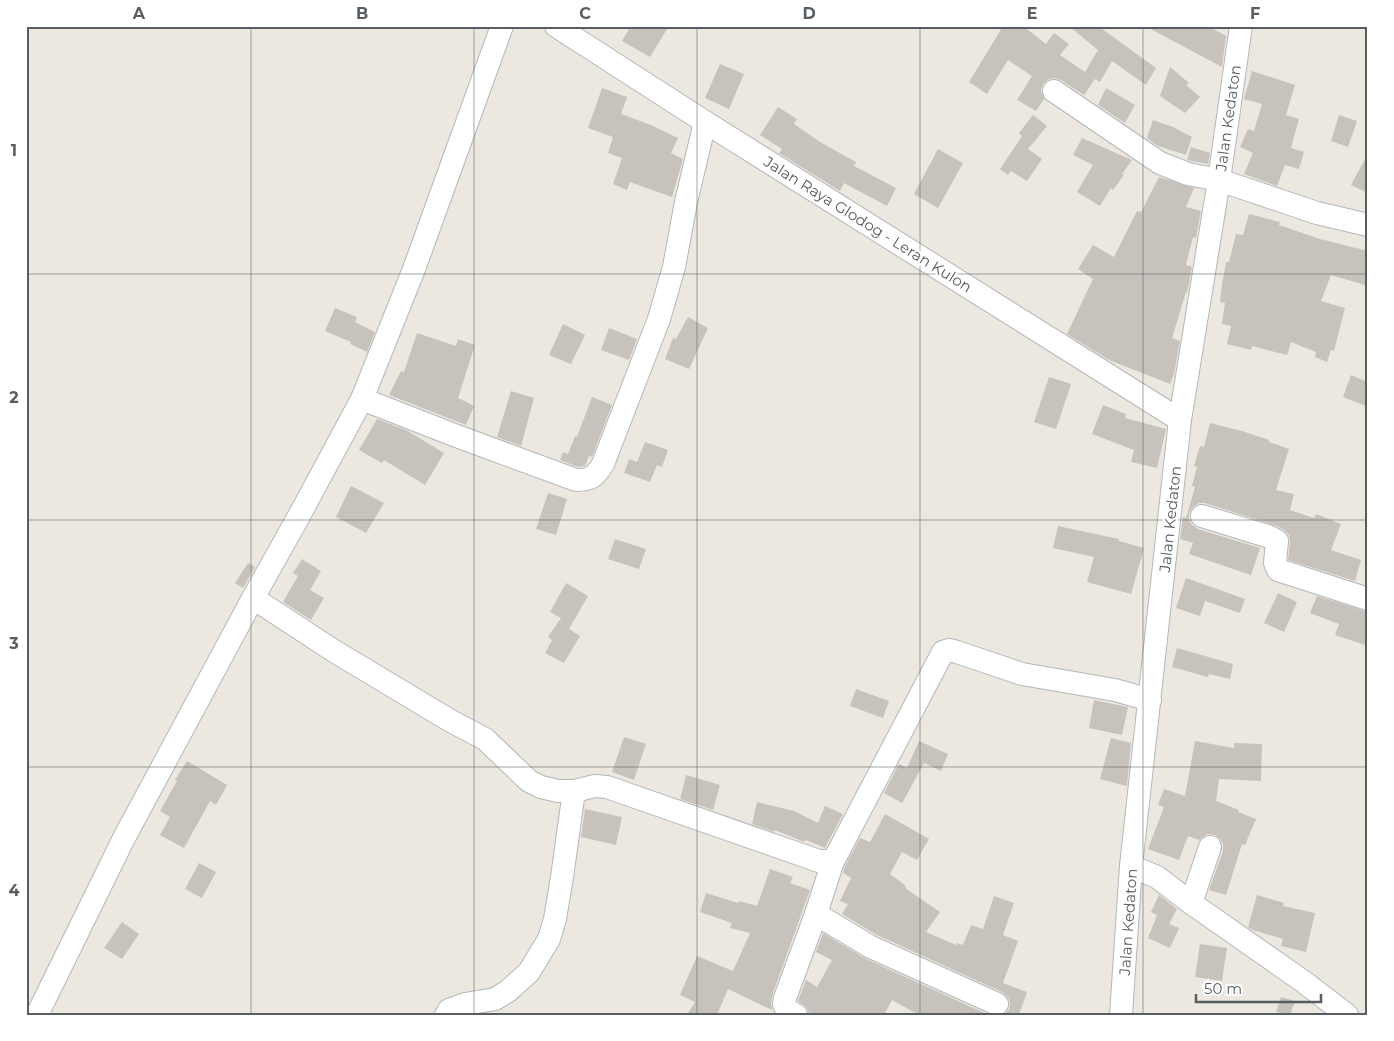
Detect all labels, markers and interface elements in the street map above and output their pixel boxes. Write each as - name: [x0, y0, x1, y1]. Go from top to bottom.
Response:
- text: A: [132, 4, 146, 23]
- text: B: [356, 4, 368, 23]
- text: C: [579, 4, 591, 23]
- text: D: [802, 4, 816, 23]
- text: E: [1027, 4, 1037, 23]
- text: F: [1250, 4, 1260, 23]
- street label: Jalan Kedaton: [1211, 64, 1245, 173]
- text: 1: [11, 141, 17, 160]
- street label: Jalan Raya Glodog - Leran Kulon: [760, 151, 976, 296]
- text: 2: [9, 388, 19, 407]
- street label: Jalan Kedaton: [1155, 465, 1185, 574]
- text: 3: [8, 634, 19, 653]
- street label: Jalan Kedaton: [1115, 868, 1141, 977]
- text: 4: [8, 881, 20, 900]
- scale bar: [1196, 971, 1322, 1003]
- text: 50 m: [1204, 979, 1242, 998]

